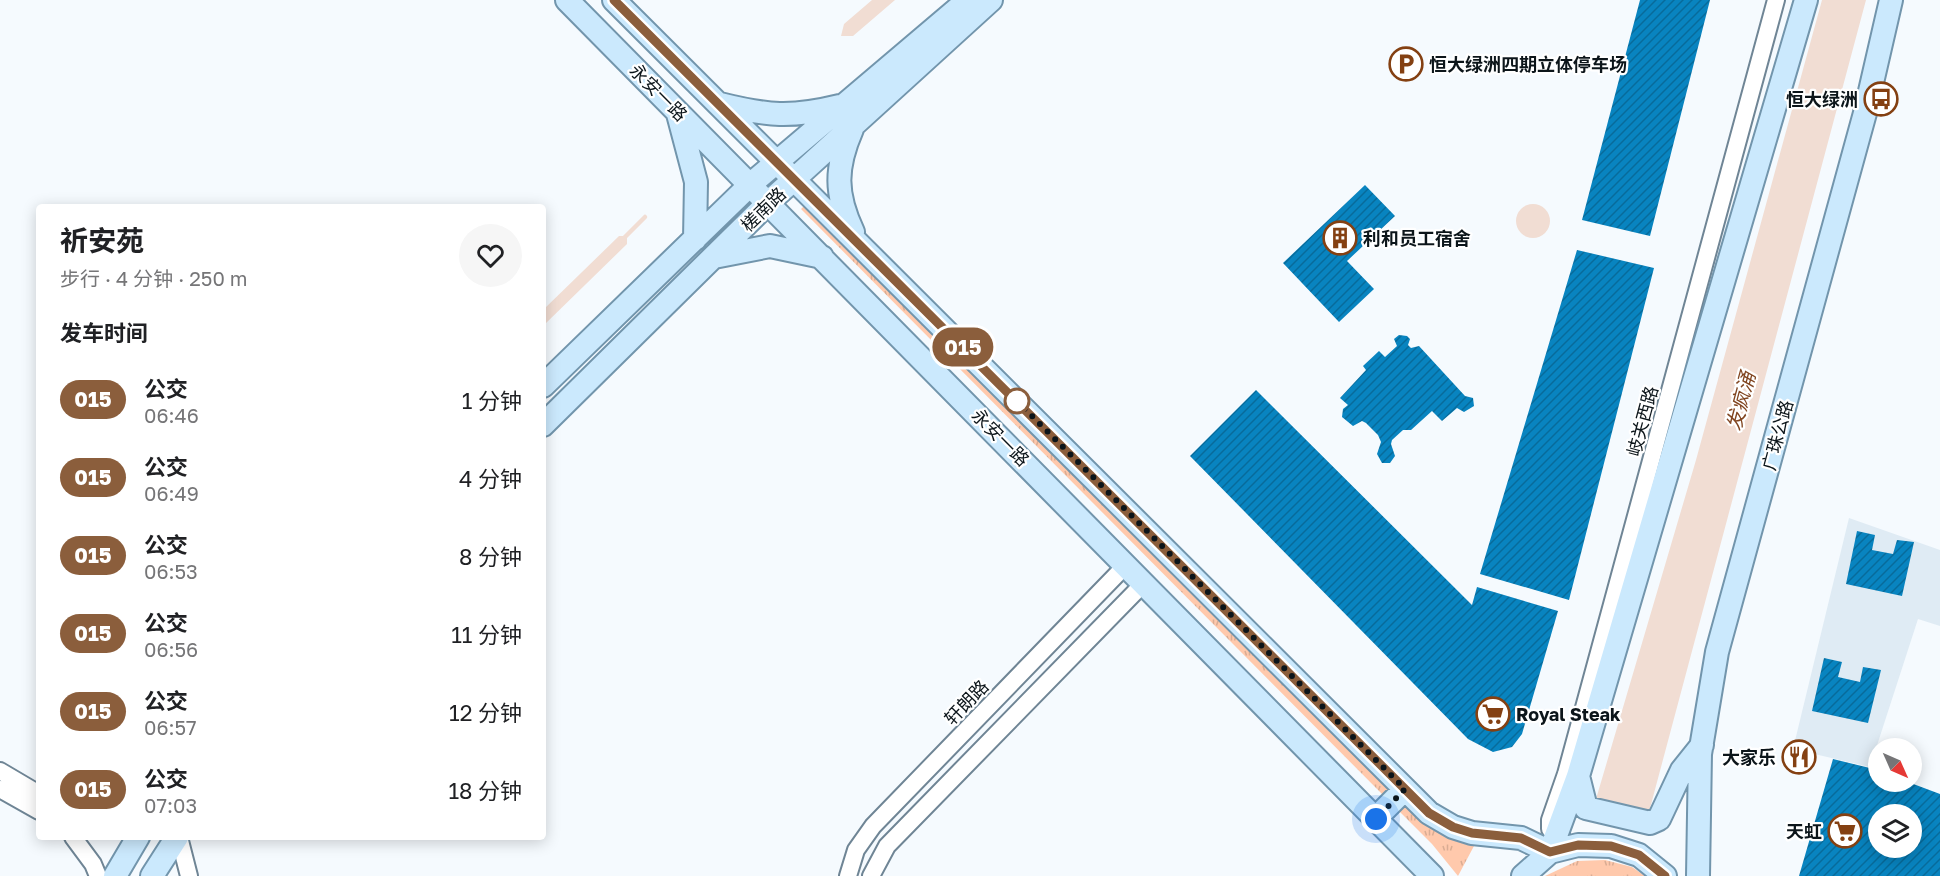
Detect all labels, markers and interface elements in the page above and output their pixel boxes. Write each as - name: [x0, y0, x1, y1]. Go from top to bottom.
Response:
- parking icon: 恒大绿洲四期立体停车场: [1388, 46, 1424, 82]
- place label: 恒大绿洲四期立体停车场: [1429, 53, 1627, 75]
- street label: 永安一路: [626, 59, 692, 125]
- bus stop icon: 恒大绿洲: [1863, 81, 1899, 117]
- place label: 恒大绿洲: [1786, 88, 1858, 110]
- street label: 槎南路: [736, 182, 790, 236]
- building icon: 利和员工宿舍: [1322, 220, 1358, 256]
- text: 祈安苑: [60, 224, 144, 257]
- button: heart: [459, 224, 522, 287]
- place label: 利和员工宿舍: [1363, 227, 1471, 249]
- text: 步行 · 4 分钟 · 250 m: [60, 266, 248, 290]
- text: 发车时间: [60, 319, 148, 346]
- line badge: 015: [928, 328, 998, 366]
- text: 015: [944, 334, 982, 360]
- water label: 发疯涌: [1721, 367, 1760, 433]
- text: 公交: [144, 375, 188, 402]
- street label: 岐关西路: [1622, 383, 1662, 459]
- text: 015: [74, 386, 112, 412]
- text: 1 分钟: [462, 387, 522, 414]
- unlabelled marker: [1004, 388, 1030, 414]
- street label: 广珠公路: [1757, 397, 1797, 473]
- text: 06:46: [144, 403, 199, 427]
- street label: 永安一路: [968, 404, 1034, 470]
- text: 公交: [144, 453, 188, 480]
- text: 015: [74, 464, 112, 490]
- text: 4 分钟: [459, 465, 522, 492]
- text: 06:49: [144, 481, 199, 505]
- text: 公交: [144, 531, 188, 558]
- text: 015: [74, 542, 112, 568]
- text: 8 分钟: [459, 543, 522, 570]
- text: 06:53: [144, 559, 198, 583]
- text: 公交: [144, 609, 188, 636]
- text: 015: [74, 620, 112, 646]
- text: 11 分钟: [451, 621, 522, 648]
- text: 06:56: [144, 637, 198, 661]
- street label: 轩朗路: [939, 675, 993, 729]
- text: 公交: [144, 687, 188, 714]
- supermarket icon: Royal Steak: [1475, 696, 1511, 732]
- text: 015: [74, 698, 112, 724]
- text: 12 分钟: [449, 699, 522, 726]
- place label: Royal Steak: [1516, 703, 1621, 725]
- text: 06:57: [144, 715, 197, 739]
- north arrow: [1868, 738, 1922, 792]
- map controls: [1868, 738, 1922, 858]
- restaurant icon: 大家乐: [1781, 739, 1817, 775]
- place label: 大家乐: [1722, 746, 1776, 768]
- text: 公交: [144, 765, 188, 792]
- text: 015: [74, 776, 112, 802]
- text: 18 分钟: [448, 777, 522, 804]
- text: 07:03: [144, 793, 197, 817]
- your location: [1361, 804, 1391, 834]
- button: layers: [1868, 804, 1922, 858]
- supermarket icon: 天虹: [1827, 813, 1863, 849]
- place label: 天虹: [1786, 820, 1822, 842]

